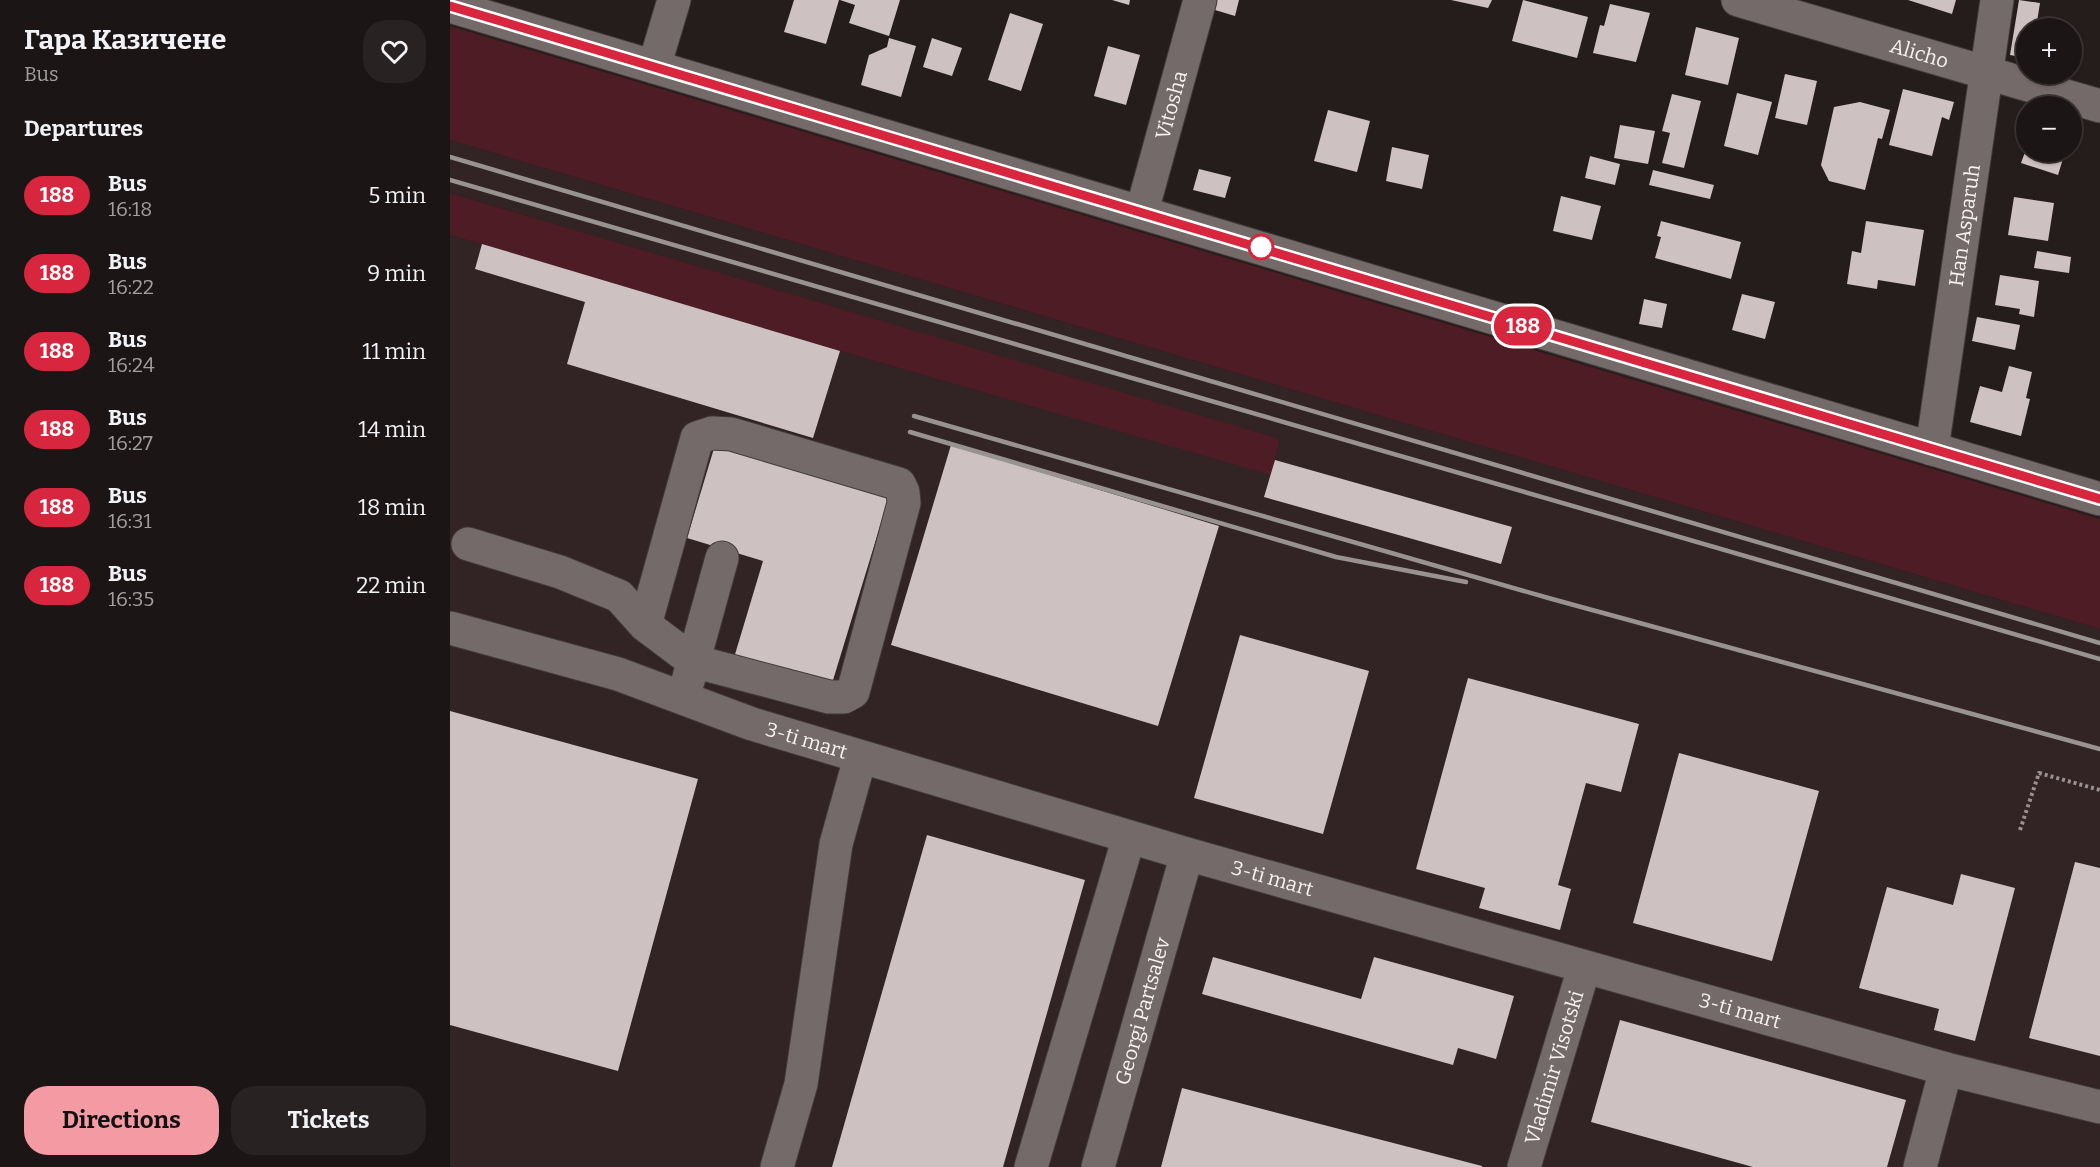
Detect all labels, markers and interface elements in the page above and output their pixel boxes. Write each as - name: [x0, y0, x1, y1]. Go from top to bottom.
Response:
- map controls: [2016, 18, 2082, 162]
- button: +: [2016, 18, 2082, 84]
- button: heart: [363, 20, 426, 83]
- text: Гара Казичене: [24, 23, 226, 56]
- street label: Alicho: [1887, 33, 1951, 73]
- text: Bus: [24, 62, 59, 86]
- street label: Vitosha: [1150, 68, 1192, 142]
- button: −: [2016, 96, 2082, 162]
- text: Departures: [24, 115, 143, 142]
- street label: Han Asparuh: [1944, 162, 1985, 288]
- text: Bus: [108, 170, 147, 197]
- text: 188: [40, 182, 74, 208]
- text: 5 min: [368, 182, 426, 209]
- text: 16:18: [108, 197, 152, 221]
- unlabelled marker: [1248, 234, 1274, 260]
- text: Bus: [108, 248, 147, 275]
- text: 188: [40, 260, 74, 286]
- text: 9 min: [367, 260, 426, 287]
- text: 16:22: [108, 275, 154, 299]
- line badge: 188: [1488, 306, 1558, 346]
- text: 188: [1506, 313, 1540, 339]
- text: Bus: [108, 326, 147, 353]
- text: 188: [40, 338, 74, 364]
- text: 11 min: [362, 338, 426, 365]
- text: 16:24: [108, 353, 155, 377]
- text: Bus: [108, 404, 147, 431]
- text: 188: [40, 416, 74, 442]
- text: 14 min: [358, 416, 426, 443]
- text: 16:27: [108, 431, 153, 455]
- text: Bus: [108, 482, 147, 509]
- text: 188: [40, 494, 74, 520]
- text: 18 min: [358, 494, 426, 521]
- text: 16:31: [108, 509, 152, 533]
- text: Bus: [108, 560, 147, 587]
- text: 188: [40, 572, 74, 598]
- text: 22 min: [356, 572, 426, 599]
- text: 16:35: [108, 587, 154, 611]
- street label: 3-ti mart: [763, 717, 850, 764]
- street label: 3-ti mart: [1229, 855, 1316, 901]
- street label: Georgi Partsalev: [1110, 934, 1175, 1088]
- street label: Vladimir Visotski: [1520, 988, 1589, 1147]
- street label: 3-ti mart: [1696, 988, 1784, 1034]
- button: Directions: [24, 1086, 219, 1155]
- button: Tickets: [231, 1086, 426, 1155]

